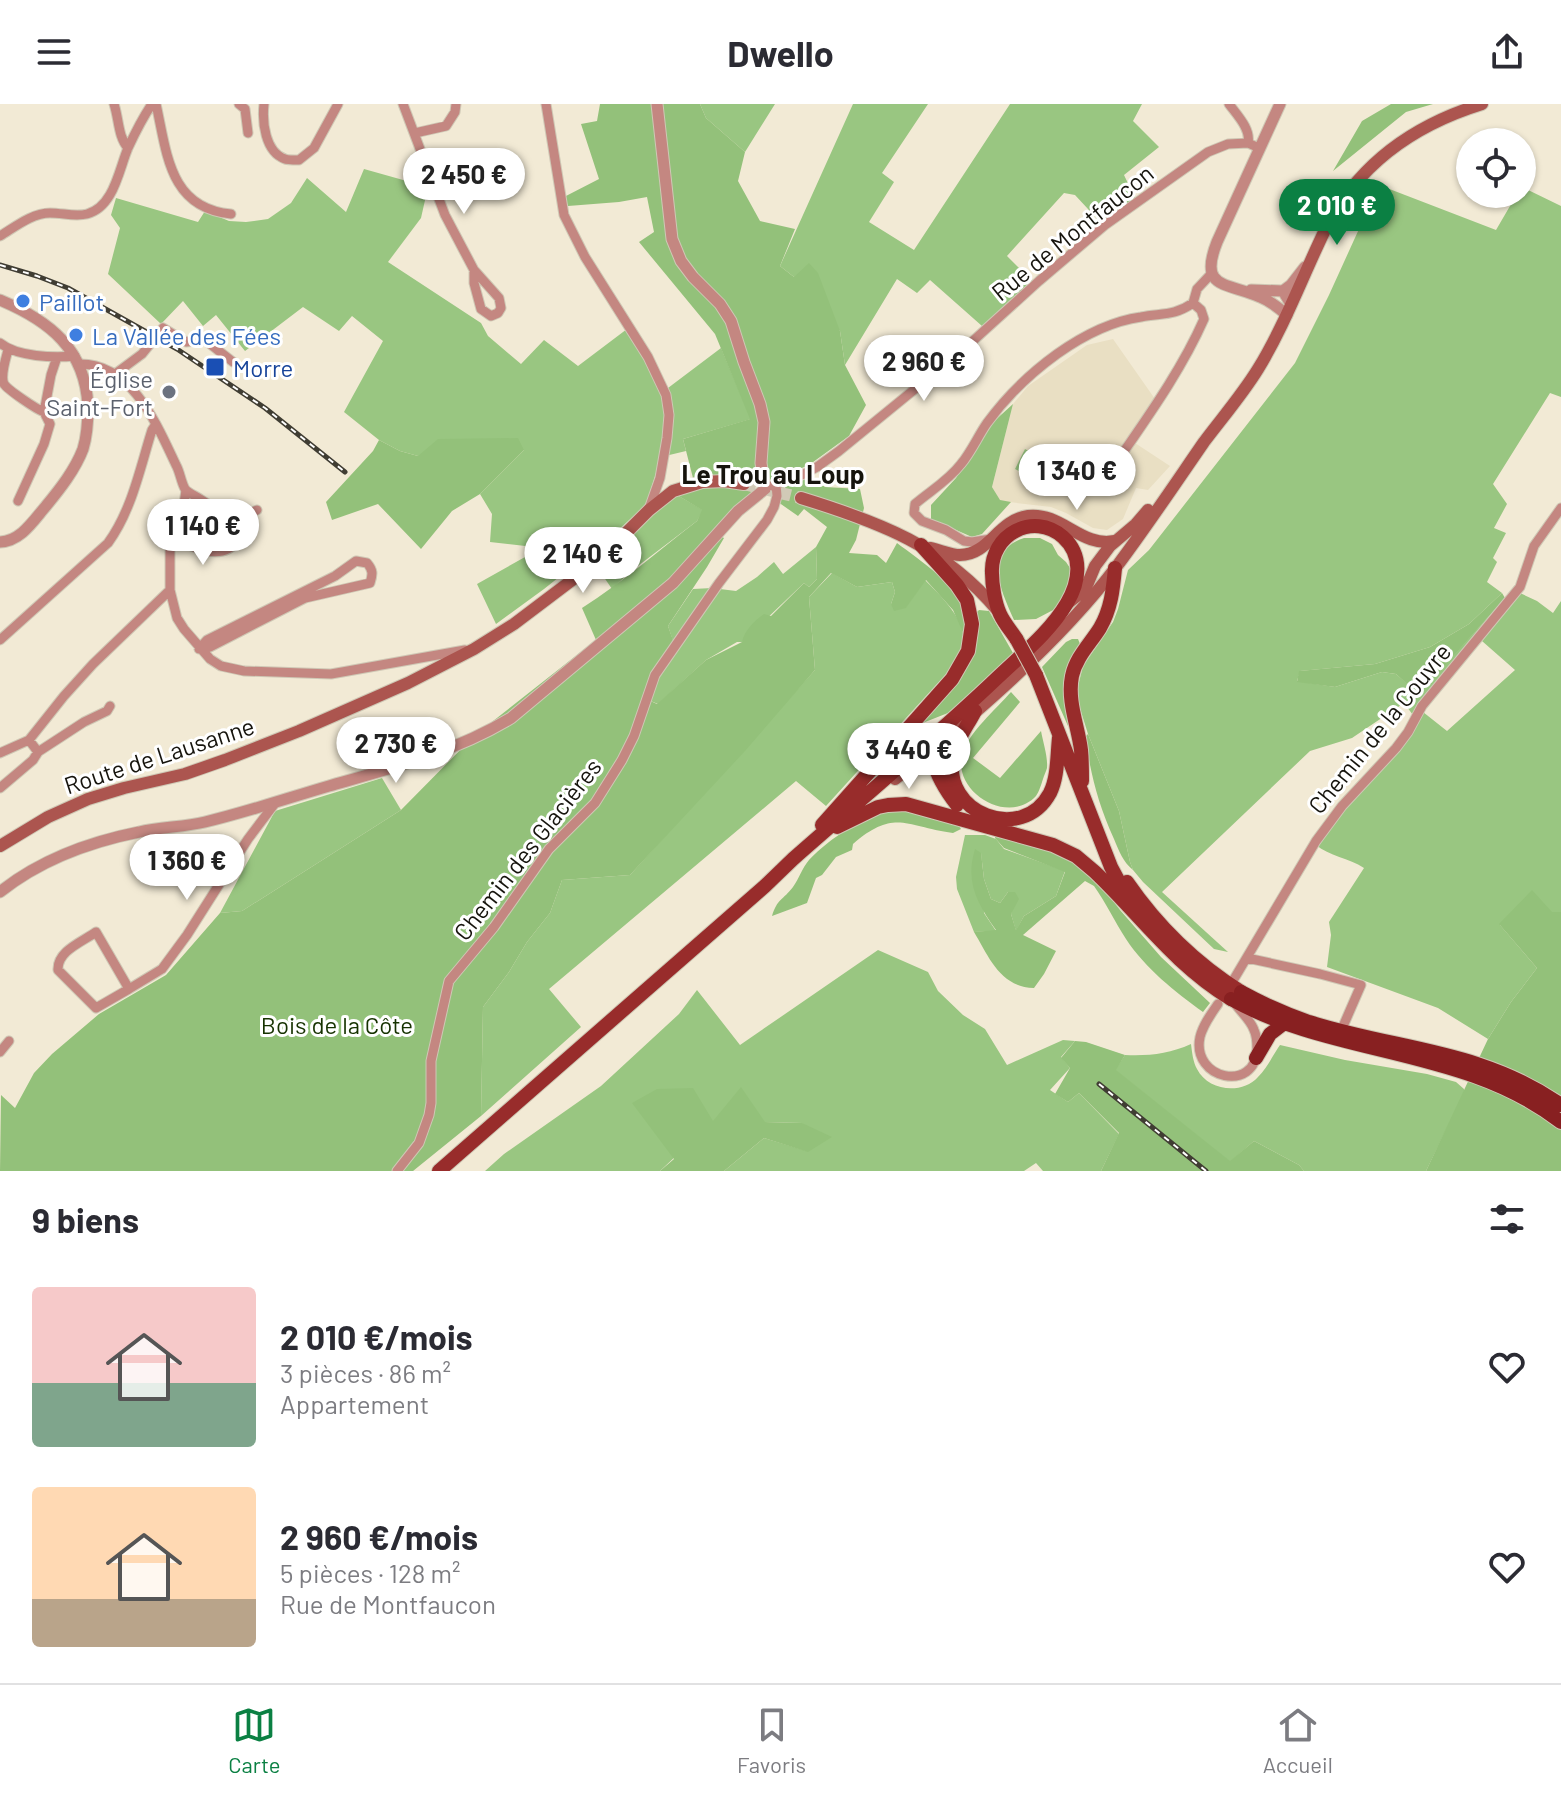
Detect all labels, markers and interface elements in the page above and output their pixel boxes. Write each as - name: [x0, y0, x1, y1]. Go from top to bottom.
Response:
- icon: menu: [32, 30, 76, 74]
- icon: share: [1485, 30, 1529, 74]
- text: Dwello: [727, 31, 834, 74]
- map controls: [1456, 128, 1536, 208]
- button: locate: [1456, 128, 1536, 208]
- pin: 2 450 €: [390, 148, 538, 216]
- text: 2 450 €: [421, 158, 507, 189]
- street label: Rue de Montfaucon: [985, 158, 1159, 306]
- pin: 2 010 €: [1263, 179, 1411, 247]
- text: 2 010 €: [1297, 189, 1377, 220]
- place label: Paillot: [39, 287, 104, 316]
- marker: Paillot: [14, 292, 32, 310]
- place label: La Vallée des Fées: [92, 321, 281, 350]
- marker: La Vallée des Fées: [67, 326, 85, 344]
- pin: 2 960 €: [850, 335, 998, 403]
- text: 2 960 €: [882, 345, 966, 376]
- place label: Morre: [233, 353, 293, 382]
- marker: Morre: [204, 356, 226, 378]
- place label: Église Saint-Fort: [46, 364, 153, 421]
- marker: Église Saint-Fort: [160, 383, 178, 401]
- pin: 1 340 €: [1003, 444, 1151, 512]
- text: 1 340 €: [1037, 454, 1117, 485]
- district label: Le Trou au Loup: [682, 458, 864, 489]
- pin: 1 140 €: [129, 499, 277, 567]
- text: 1 140 €: [165, 509, 241, 540]
- pin: 2 140 €: [509, 527, 657, 595]
- text: 2 140 €: [542, 537, 624, 568]
- street label: Chemin de la Couvre: [1302, 637, 1456, 819]
- street label: Route de Lausanne: [60, 711, 258, 799]
- pin: 2 730 €: [322, 717, 470, 785]
- pin: 3 440 €: [835, 723, 983, 791]
- text: 2 730 €: [354, 727, 438, 758]
- text: 3 440 €: [865, 733, 953, 764]
- street label: Chemin des Glacières: [447, 752, 607, 946]
- pin: 1 360 €: [113, 834, 261, 902]
- text: 1 360 €: [148, 844, 226, 875]
- park label: Bois de la Côte: [261, 1010, 413, 1039]
- icon: filters: [1485, 1197, 1529, 1241]
- text: 9 biens: [32, 1199, 139, 1240]
- text: 2 010 €/mois: [280, 1316, 473, 1357]
- icon: home: [96, 1319, 192, 1415]
- icon: heart: [1485, 1345, 1529, 1389]
- text: 3 pièces · 86 m²: [280, 1357, 451, 1388]
- text: Appartement: [280, 1388, 429, 1419]
- text: 2 960 €/mois: [280, 1516, 478, 1557]
- icon: home: [96, 1519, 192, 1615]
- icon: heart: [1485, 1545, 1529, 1589]
- text: 5 pièces · 128 m²: [280, 1557, 461, 1588]
- text: Rue de Montfaucon: [280, 1588, 496, 1619]
- tab: Carte: [228, 1703, 280, 1777]
- tab: Favoris: [737, 1703, 806, 1777]
- tab: Accueil: [1263, 1703, 1333, 1777]

